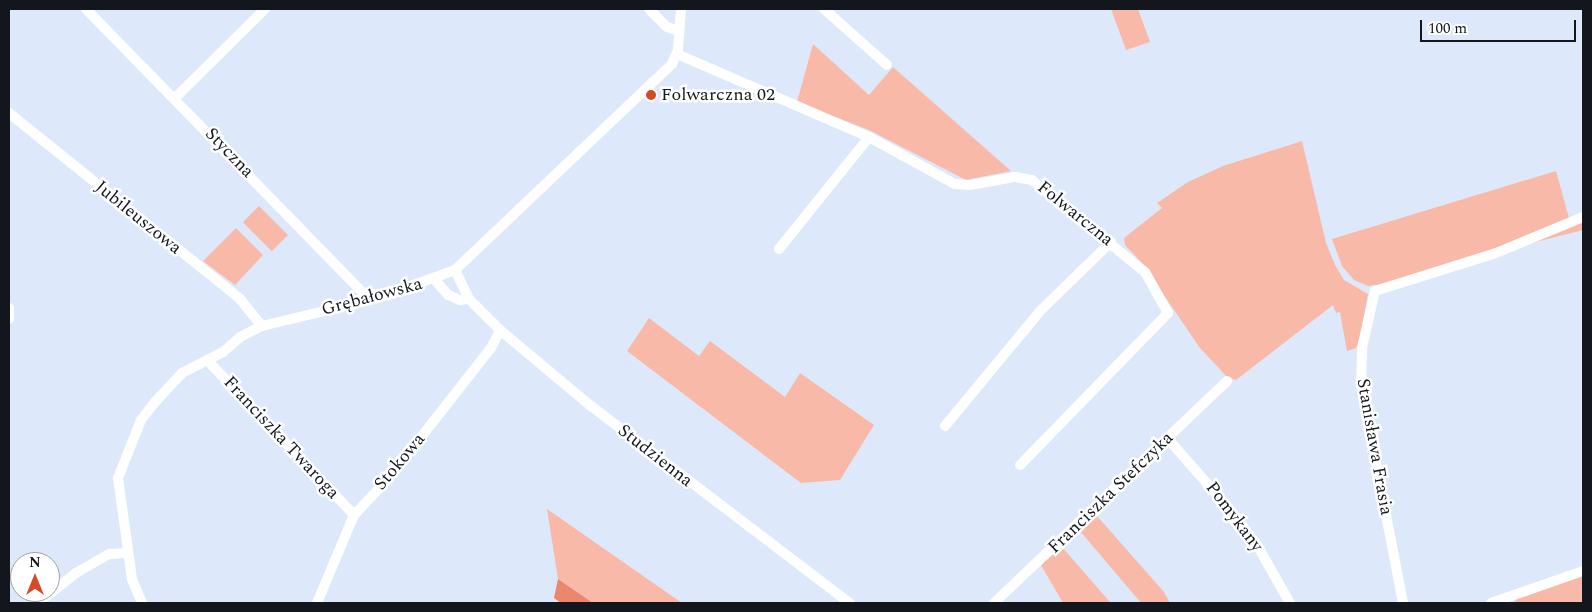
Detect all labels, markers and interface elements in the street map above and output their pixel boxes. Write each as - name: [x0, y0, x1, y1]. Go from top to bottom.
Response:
- scale bar: [1422, 10, 1578, 42]
- text: 100 m: [1428, 17, 1467, 40]
- place label: Folwarczna 02: [661, 84, 775, 106]
- marker: Folwarczna 02: [645, 89, 657, 101]
- street label: Styczna: [200, 123, 258, 183]
- street label: Jubileuszowa: [90, 177, 186, 259]
- street label: Folwarczna: [1033, 177, 1117, 251]
- street label: Grębałowska: [319, 273, 425, 321]
- street label: Franciszka Twaroga: [218, 372, 344, 504]
- street label: Stanisława Frasia: [1351, 377, 1397, 517]
- street label: Studzienna: [613, 420, 697, 492]
- street label: Franciszka Stefczyka: [1044, 428, 1178, 558]
- street label: Stokowa: [370, 429, 430, 495]
- street label: Pomykany: [1201, 478, 1267, 556]
- north arrow: [10, 552, 60, 602]
- text: N: [29, 552, 41, 573]

